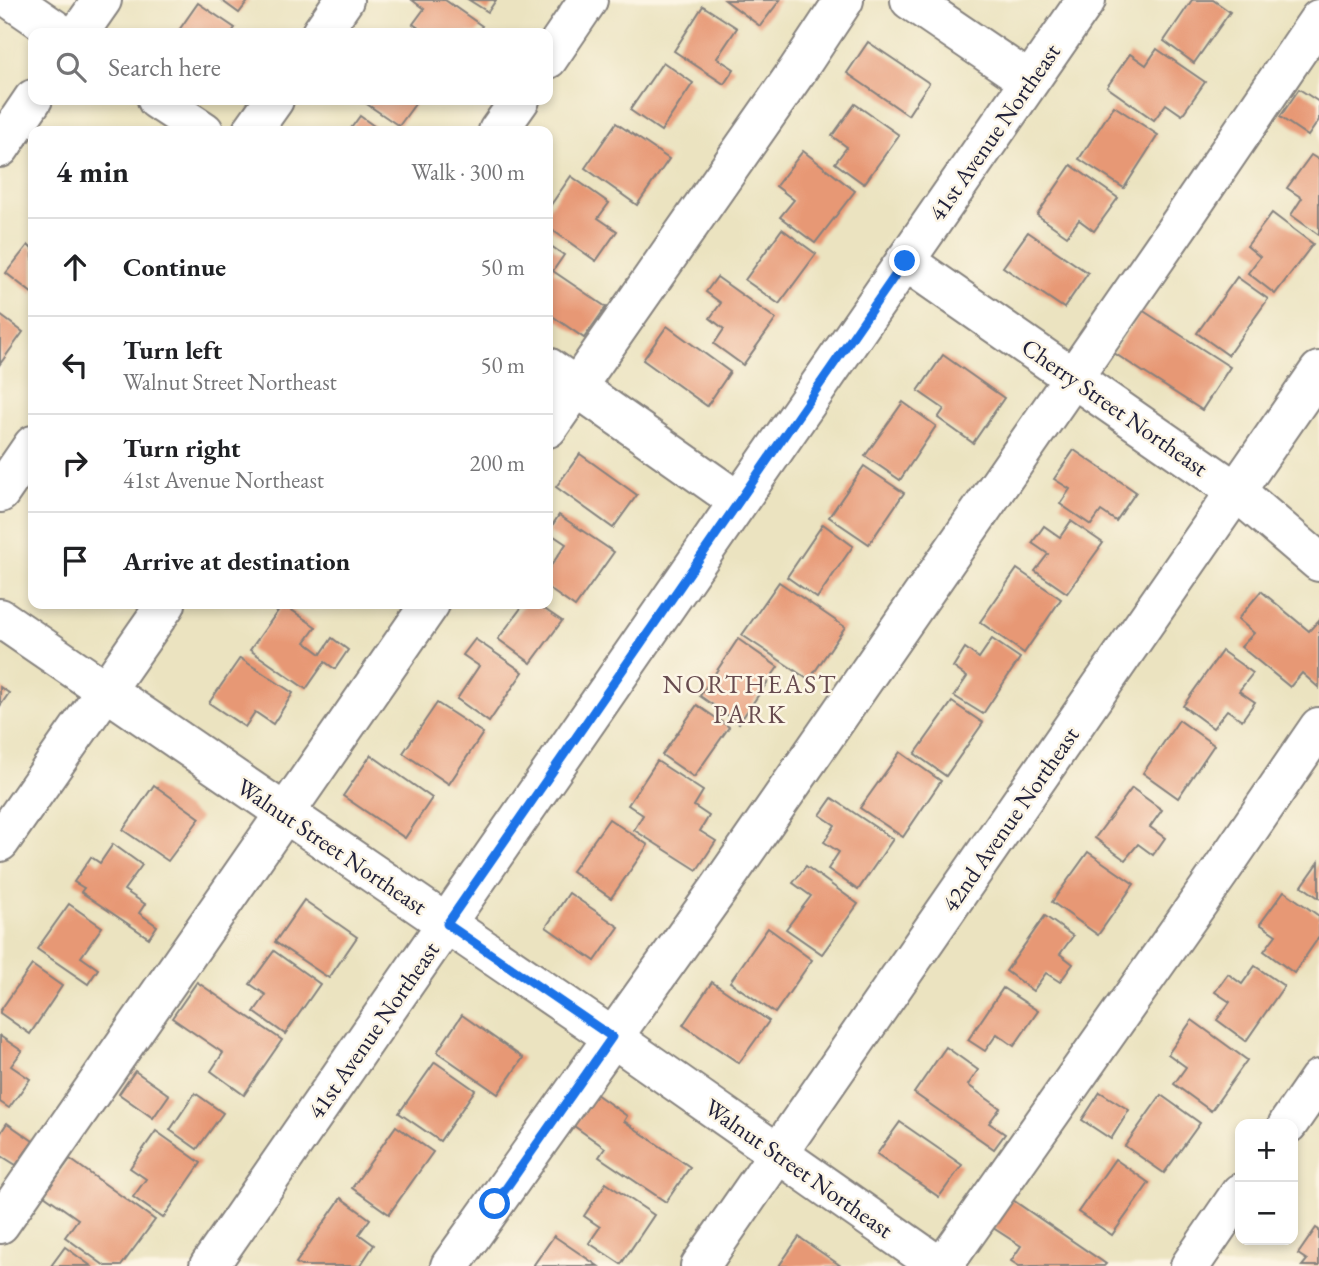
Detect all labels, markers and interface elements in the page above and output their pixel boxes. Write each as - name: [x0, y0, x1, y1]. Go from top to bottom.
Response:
- search box: [28, 28, 553, 105]
- street label: 41st Avenue Northeast: [921, 37, 1067, 227]
- icon: search: [52, 48, 90, 86]
- text: Search here: [108, 50, 221, 84]
- text: 4 min: [56, 152, 129, 191]
- text: Walk · 300 m: [411, 157, 525, 187]
- route end: [889, 245, 920, 276]
- icon: ahead: [56, 248, 94, 286]
- text: Continue: [123, 250, 226, 284]
- text: 50 m: [480, 252, 525, 282]
- street label: Cherry Street Northeast: [1016, 331, 1215, 483]
- text: Turn left: [123, 333, 222, 367]
- icon: left: [56, 346, 94, 384]
- text: 50 m: [480, 350, 525, 380]
- text: Walnut Street Northeast: [123, 367, 337, 397]
- text: Turn right: [123, 431, 241, 465]
- icon: right: [56, 444, 94, 482]
- text: 200 m: [469, 448, 525, 478]
- text: 41st Avenue Northeast: [123, 465, 324, 495]
- icon: arrive: [56, 542, 94, 580]
- text: Arrive at destination: [123, 544, 350, 578]
- district label: NORTHEAST PARK: [662, 667, 838, 731]
- street label: 42nd Avenue Northeast: [934, 720, 1086, 918]
- street label: Walnut Street Northeast: [231, 771, 434, 921]
- street label: 41st Avenue Northeast: [300, 935, 446, 1125]
- street label: Walnut Street Northeast: [699, 1091, 900, 1245]
- map controls: [1235, 1119, 1298, 1245]
- button: +: [1235, 1119, 1298, 1182]
- button: −: [1235, 1182, 1298, 1245]
- route start: [479, 1188, 510, 1219]

